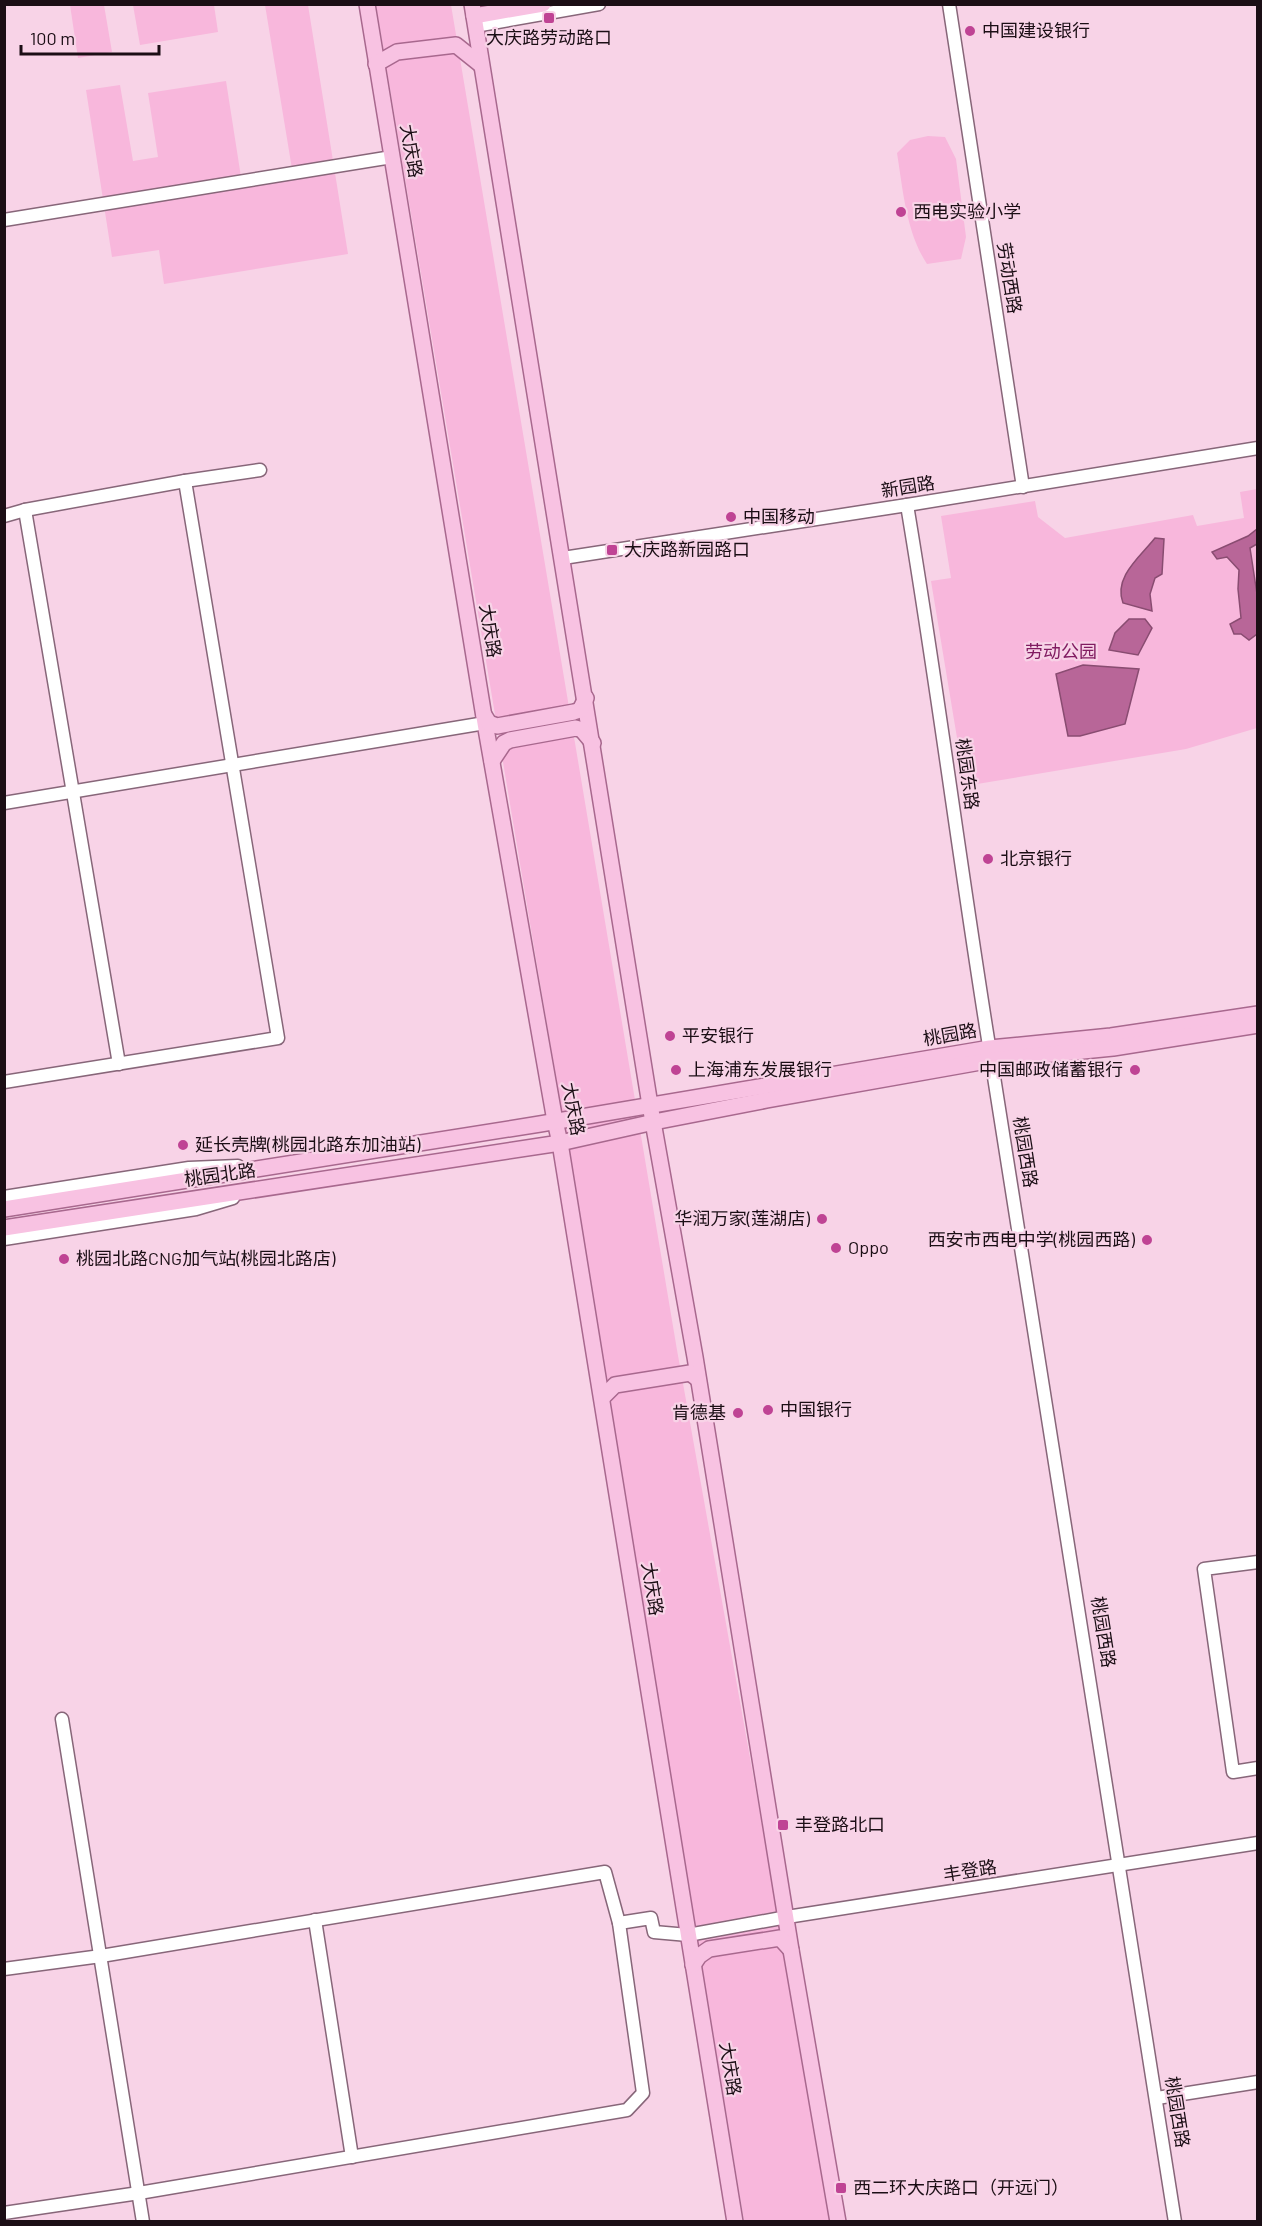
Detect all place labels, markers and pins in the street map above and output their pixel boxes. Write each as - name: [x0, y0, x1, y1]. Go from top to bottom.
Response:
- marker: 大庆路劳动路口: [542, 11, 556, 25]
- place label: 中国建设银行: [982, 19, 1090, 41]
- marker: 中国建设银行: [963, 24, 977, 38]
- place label: 大庆路劳动路口: [486, 26, 612, 48]
- place label: 西电实验小学: [913, 200, 1021, 222]
- marker: 西电实验小学: [894, 205, 908, 219]
- place label: 中国移动: [743, 505, 815, 527]
- marker: 中国移动: [724, 510, 738, 524]
- place label: 大庆路新园路口: [624, 538, 750, 560]
- marker: 大庆路新园路口: [605, 543, 619, 557]
- place label: 北京银行: [1000, 847, 1072, 869]
- marker: 北京银行: [981, 852, 995, 866]
- place label: 平安银行: [682, 1024, 754, 1046]
- marker: 平安银行: [663, 1029, 677, 1043]
- place label: 上海浦东发展银行: [688, 1058, 832, 1080]
- place label: 中国邮政储蓄银行: [979, 1058, 1123, 1080]
- marker: 上海浦东发展银行: [669, 1063, 683, 1077]
- marker: 中国邮政储蓄银行: [1128, 1063, 1142, 1077]
- place label: 延长壳牌(桃园北路东加油站): [195, 1133, 421, 1155]
- marker: 延长壳牌(桃园北路东加油站): [176, 1138, 190, 1152]
- place label: 华润万家(莲湖店): [675, 1207, 810, 1229]
- marker: 华润万家(莲湖店): [815, 1212, 829, 1226]
- place label: 西安市西电中学(桃园西路): [928, 1228, 1135, 1250]
- marker: 西安市西电中学(桃园西路): [1140, 1233, 1154, 1247]
- place label: Oppo: [848, 1236, 889, 1258]
- marker: Oppo: [829, 1241, 843, 1255]
- place label: 桃园北路CNG加气站(桃园北路店): [76, 1247, 336, 1269]
- marker: 桃园北路CNG加气站(桃园北路店): [57, 1252, 71, 1266]
- place label: 中国银行: [780, 1398, 852, 1420]
- place label: 肯德基: [672, 1401, 726, 1423]
- marker: 中国银行: [761, 1403, 775, 1417]
- marker: 肯德基: [731, 1406, 745, 1420]
- place label: 丰登路北口: [795, 1813, 885, 1835]
- marker: 丰登路北口: [776, 1818, 790, 1832]
- place label: 西二环大庆路口（开远门）: [853, 2176, 1069, 2198]
- marker: 西二环大庆路口（开远门）: [834, 2181, 848, 2195]

